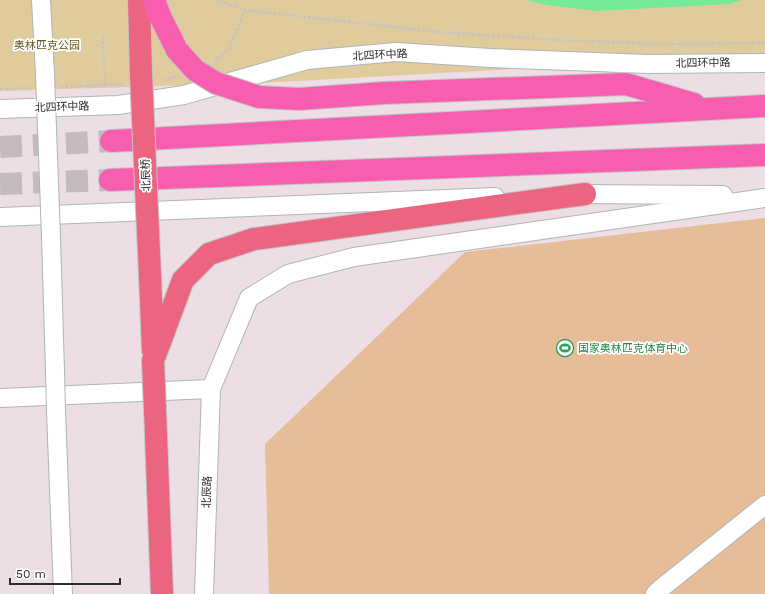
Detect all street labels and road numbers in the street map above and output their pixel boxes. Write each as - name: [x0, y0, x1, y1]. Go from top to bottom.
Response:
- street label: 北四环中路: [352, 47, 408, 63]
- street label: 北四环中路: [675, 56, 731, 70]
- street label: 北四环中路: [34, 100, 90, 114]
- street label: 北辰桥: [139, 158, 153, 192]
- street label: 北辰路: [200, 475, 214, 509]

